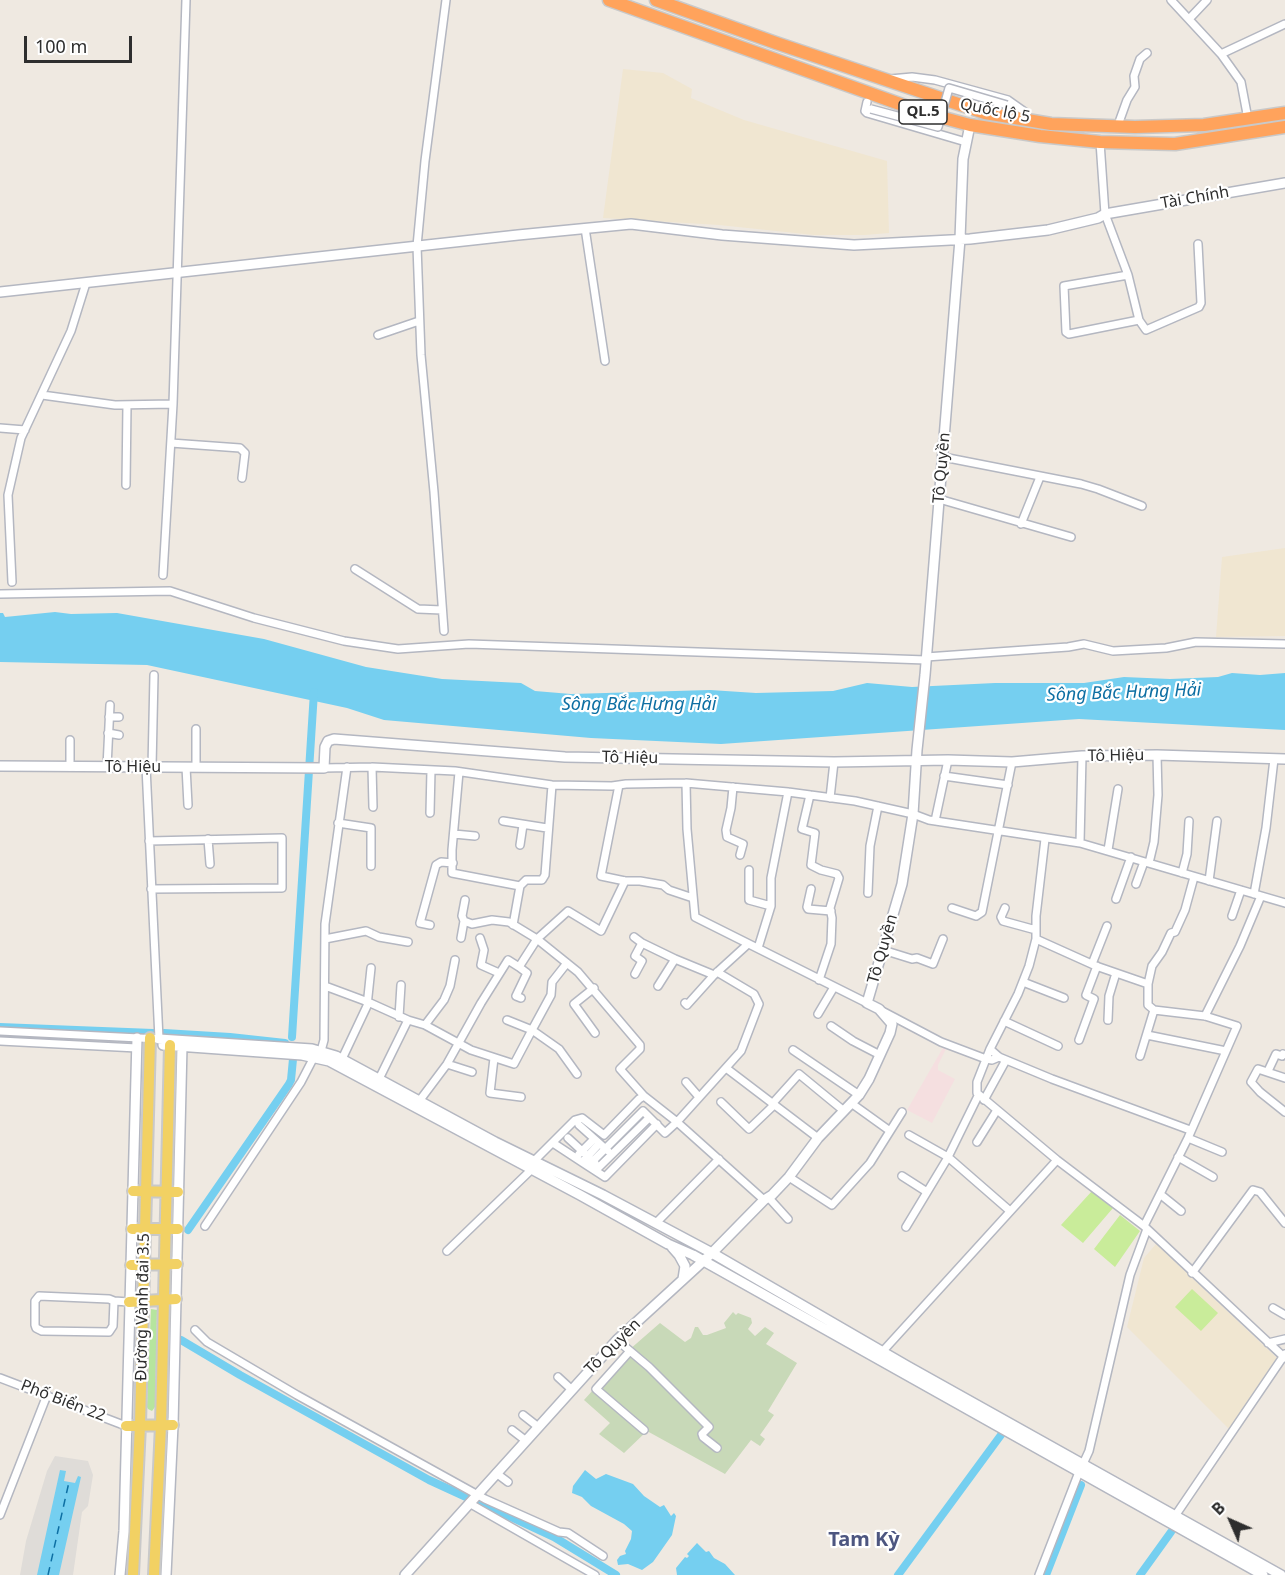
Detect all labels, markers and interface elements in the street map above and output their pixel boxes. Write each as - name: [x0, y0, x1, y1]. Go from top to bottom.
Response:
- scale bar: [27, 24, 135, 62]
- text: 100 m: [35, 34, 87, 58]
- street label: Quốc lộ 5: [958, 95, 1032, 127]
- road number: QL.5: [899, 100, 947, 124]
- street label: Tài Chính: [1159, 183, 1231, 213]
- street label: Tô Quyền: [929, 432, 955, 504]
- water label: Sông Bắc Hưng Hải: [1046, 680, 1202, 706]
- water label: Sông Bắc Hưng Hải: [562, 694, 716, 716]
- street label: Tô Hiệu: [1088, 746, 1144, 766]
- street label: Tô Hiệu: [602, 748, 658, 768]
- street label: Tô Hiệu: [105, 757, 161, 777]
- street label: Tô Quyền: [864, 912, 902, 986]
- street label: Đường Vành đai 3.5: [132, 1233, 154, 1381]
- street label: Tô Quyền: [581, 1315, 645, 1379]
- street label: Phố Biển 22: [18, 1376, 108, 1426]
- north arrow: [1201, 1491, 1261, 1551]
- text: B: [1207, 1497, 1230, 1520]
- district label: Tam Kỳ: [828, 1528, 900, 1552]

